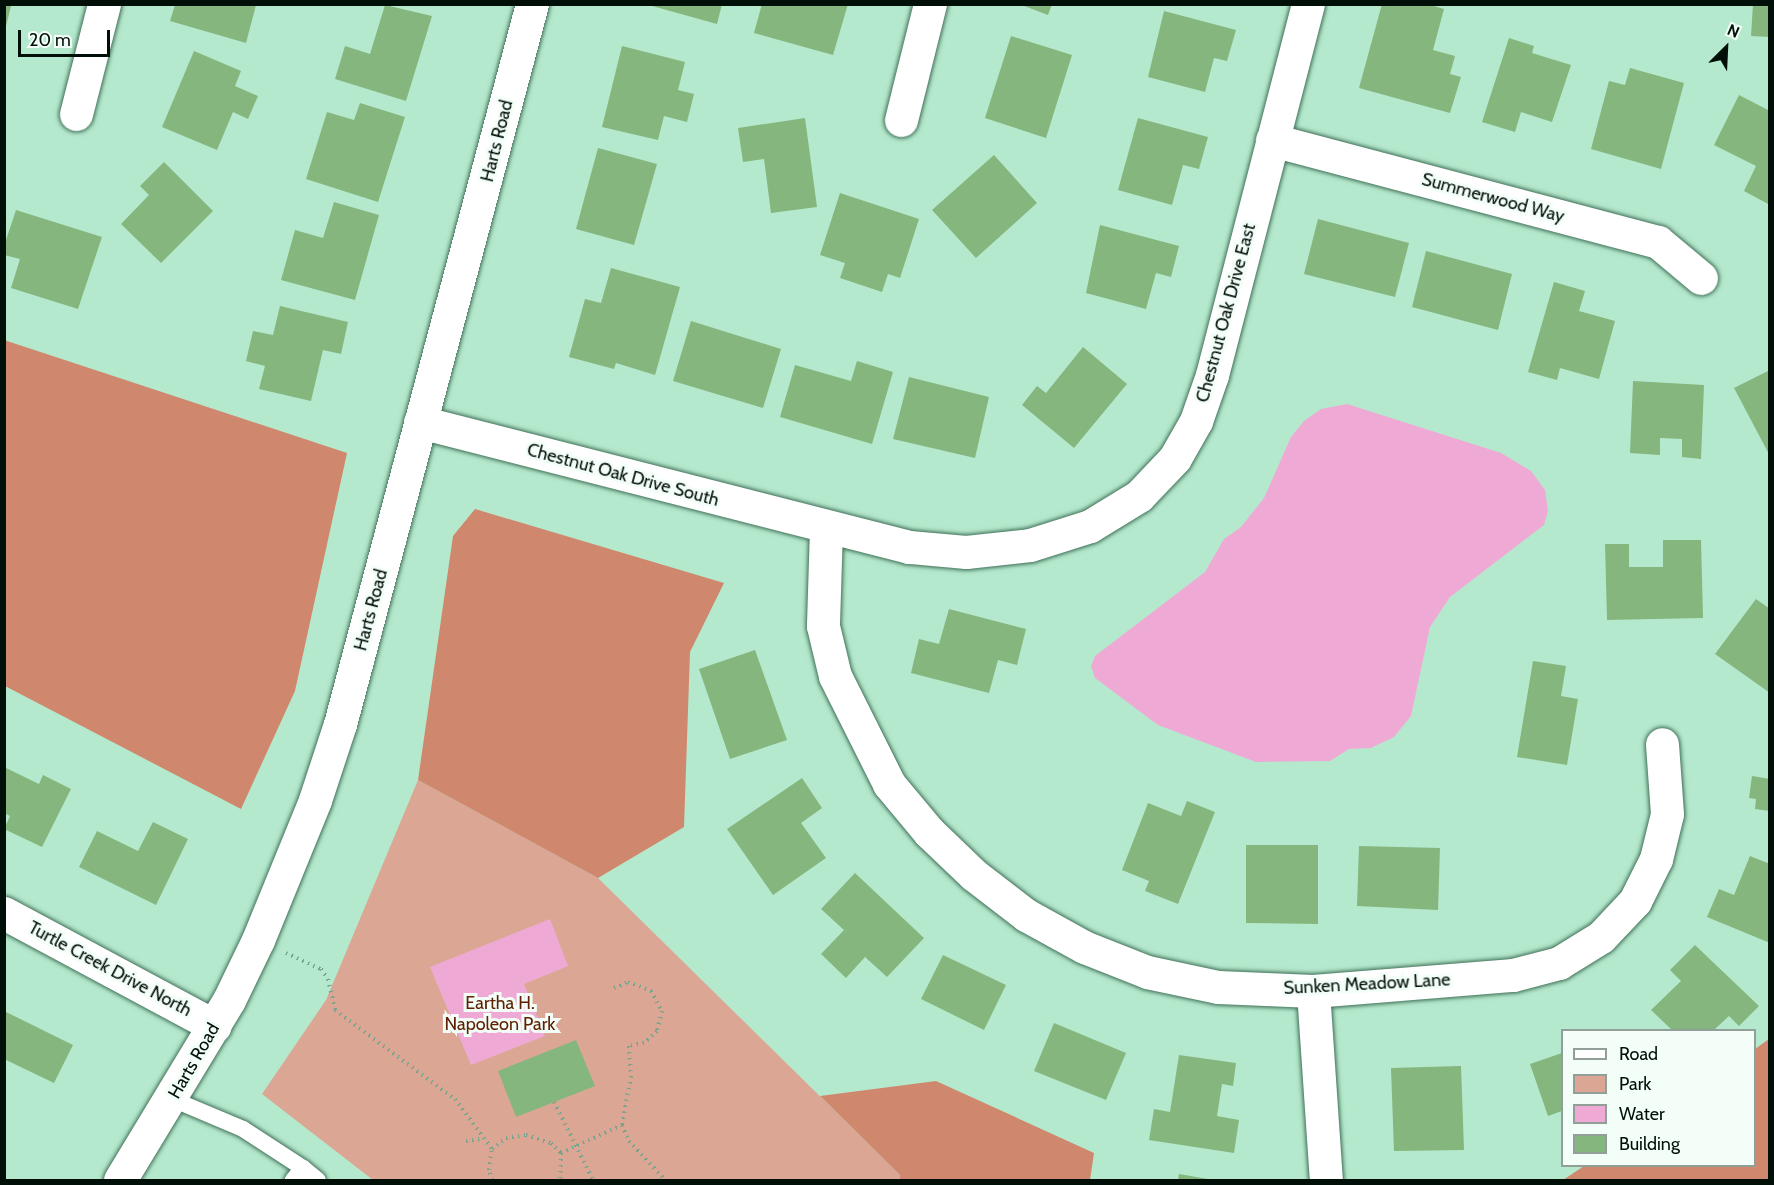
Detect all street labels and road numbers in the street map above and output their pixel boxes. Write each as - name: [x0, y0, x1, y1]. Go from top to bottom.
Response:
- street label: Harts Road: [476, 98, 518, 184]
- street label: Summerwood Way: [1419, 169, 1567, 227]
- street label: Chestnut Oak Drive East: [1192, 221, 1260, 405]
- street label: Chestnut Oak Drive South: [525, 439, 721, 511]
- street label: Harts Road: [350, 567, 392, 653]
- street label: Turtle Creek Drive North: [25, 917, 195, 1021]
- street label: Sunken Meadow Lane: [1283, 969, 1451, 999]
- street label: Harts Road: [164, 1019, 224, 1103]

